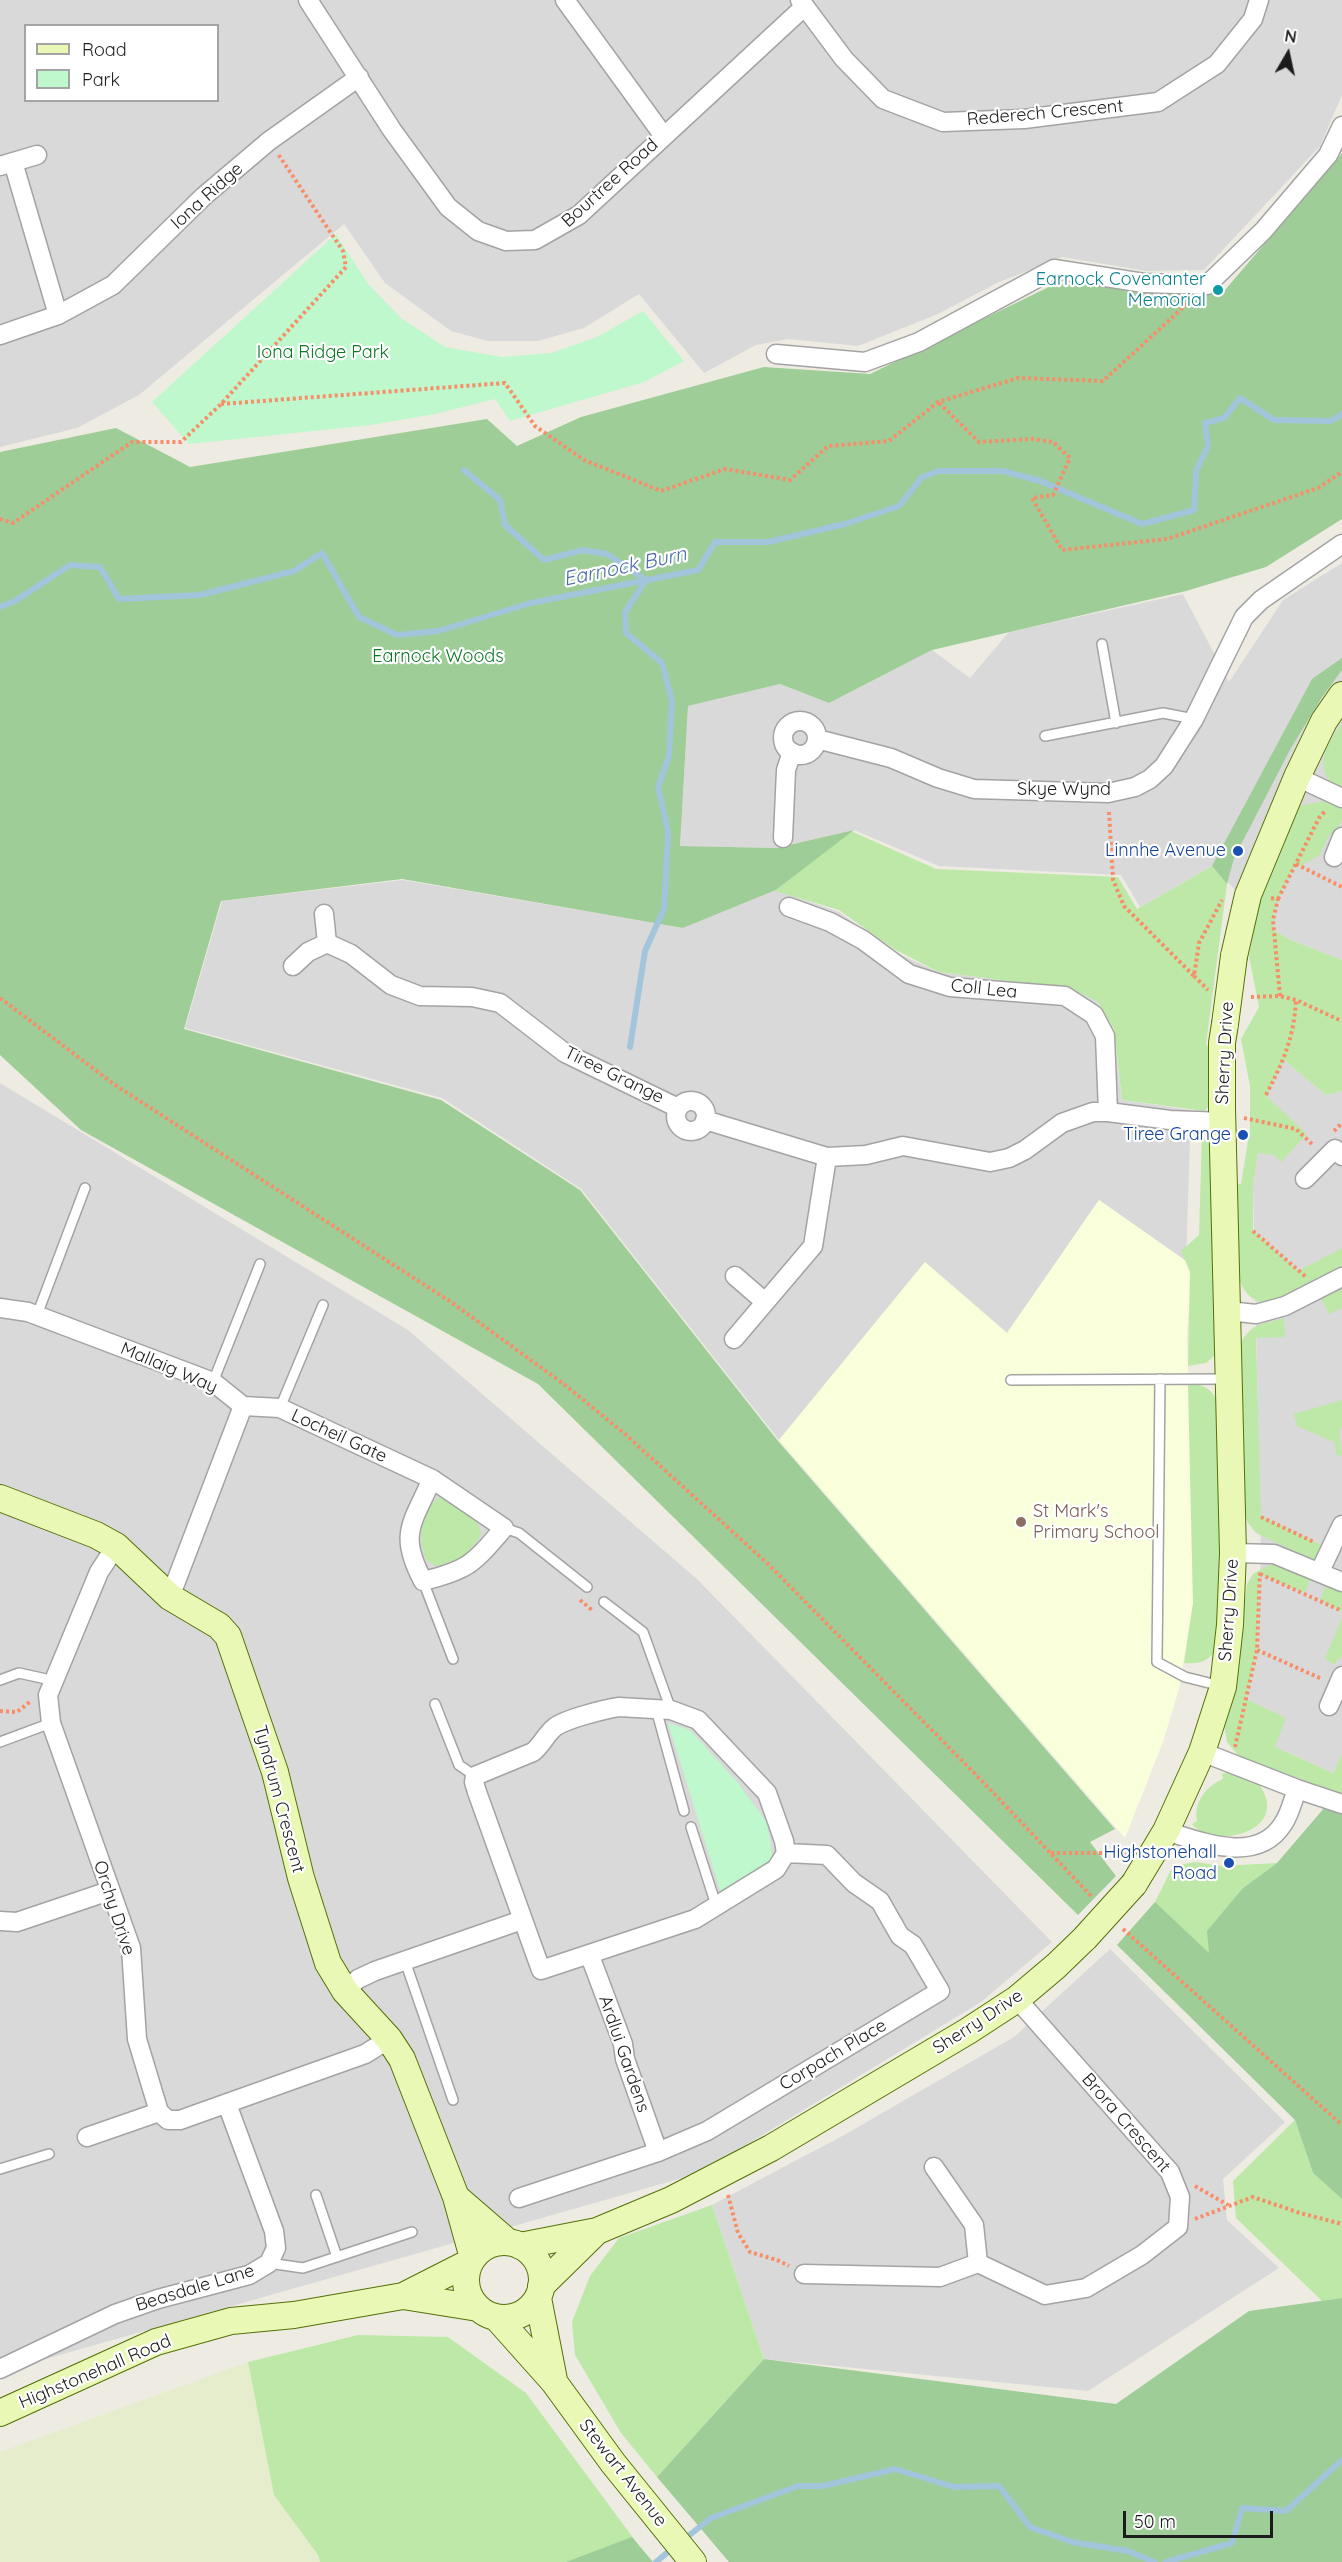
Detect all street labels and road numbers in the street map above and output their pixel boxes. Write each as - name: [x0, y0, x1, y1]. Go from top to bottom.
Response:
- street label: Rederech Crescent: [966, 95, 1124, 131]
- street label: Bourtree Road: [557, 134, 663, 232]
- street label: Iona Ridge: [167, 158, 247, 234]
- street label: Skye Wynd: [1017, 779, 1111, 801]
- street label: Coll Lea: [950, 975, 1018, 1003]
- street label: Sherry Drive: [1212, 1001, 1238, 1105]
- street label: Tiree Grange: [561, 1042, 667, 1108]
- street label: Mallaig Way: [117, 1338, 221, 1398]
- street label: Locheil Gate: [288, 1404, 390, 1468]
- street label: Sherry Drive: [1215, 1558, 1243, 1662]
- street label: Tyndrum Crescent: [249, 1723, 309, 1875]
- street label: Orchy Drive: [89, 1858, 139, 1958]
- street label: Sherry Drive: [929, 1985, 1027, 2059]
- street label: Ardlui Gardens: [594, 1993, 654, 2115]
- street label: Corpach Place: [776, 2015, 890, 2095]
- street label: Brora Crescent: [1077, 2069, 1175, 2177]
- street label: Beasdale Lane: [133, 2260, 257, 2316]
- street label: Highstonehall Road: [16, 2330, 174, 2414]
- street label: Stewart Avenue: [574, 2415, 672, 2531]

